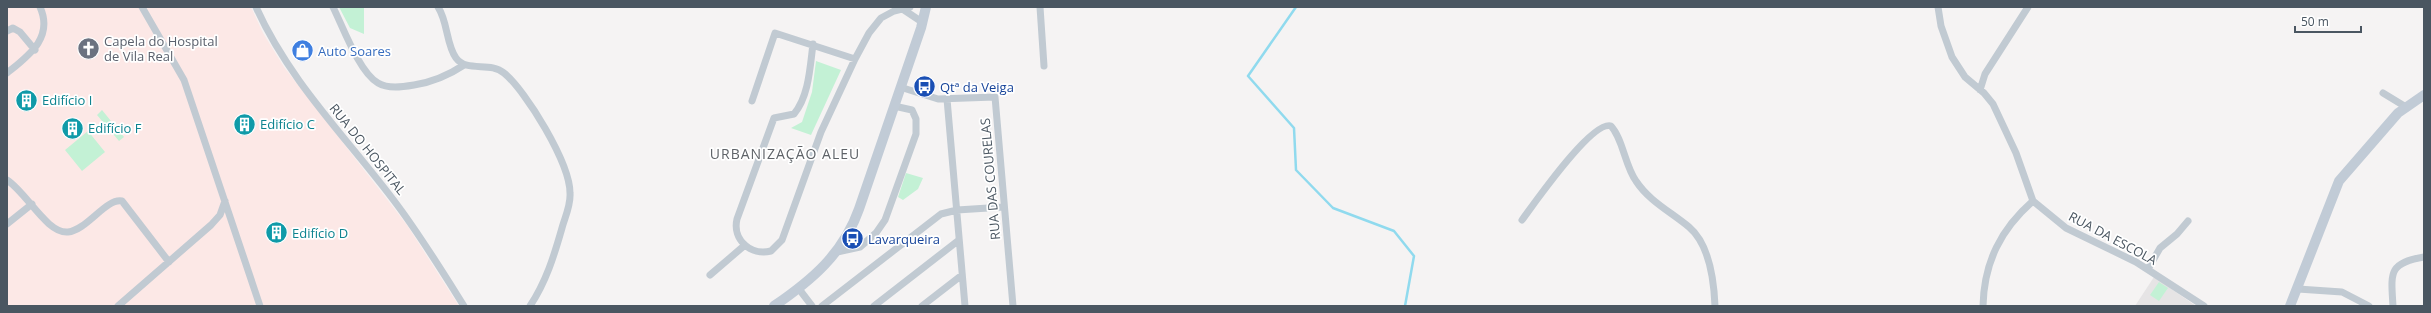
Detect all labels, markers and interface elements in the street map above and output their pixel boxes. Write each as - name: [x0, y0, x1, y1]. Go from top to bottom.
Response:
- scale bar: [2295, 8, 2361, 34]
- text: 50 m: [2301, 13, 2329, 30]
- place label: Capela do Hospital de Vila Real: [104, 32, 218, 65]
- church icon: Capela do Hospital de Vila Real: [75, 35, 101, 61]
- shop icon: Auto Soares: [289, 38, 315, 64]
- place label: Auto Soares: [318, 42, 391, 60]
- bus stop icon: Qtª da Veiga: [912, 74, 938, 100]
- place label: Qtª da Veiga: [940, 78, 1014, 96]
- building icon: Edifício I: [14, 87, 40, 113]
- place label: Edifício I: [42, 91, 92, 109]
- street label: RUA DO HOSPITAL: [326, 100, 411, 199]
- building icon: Edifício C: [232, 111, 258, 137]
- building icon: Edifício F: [59, 115, 85, 141]
- place label: Edifício C: [260, 115, 315, 133]
- street label: RUA DAS COURELAS: [976, 117, 1004, 241]
- place label: Edifício F: [88, 119, 142, 137]
- district label: URBANIZAÇÃO ALEU: [710, 144, 860, 163]
- street label: RUA DA ESCOLA: [2066, 207, 2161, 269]
- building icon: Edifício D: [263, 220, 289, 246]
- place label: Edifício D: [292, 224, 348, 242]
- bus stop icon: Lavarqueira: [840, 226, 866, 252]
- place label: Lavarqueira: [868, 230, 940, 248]

